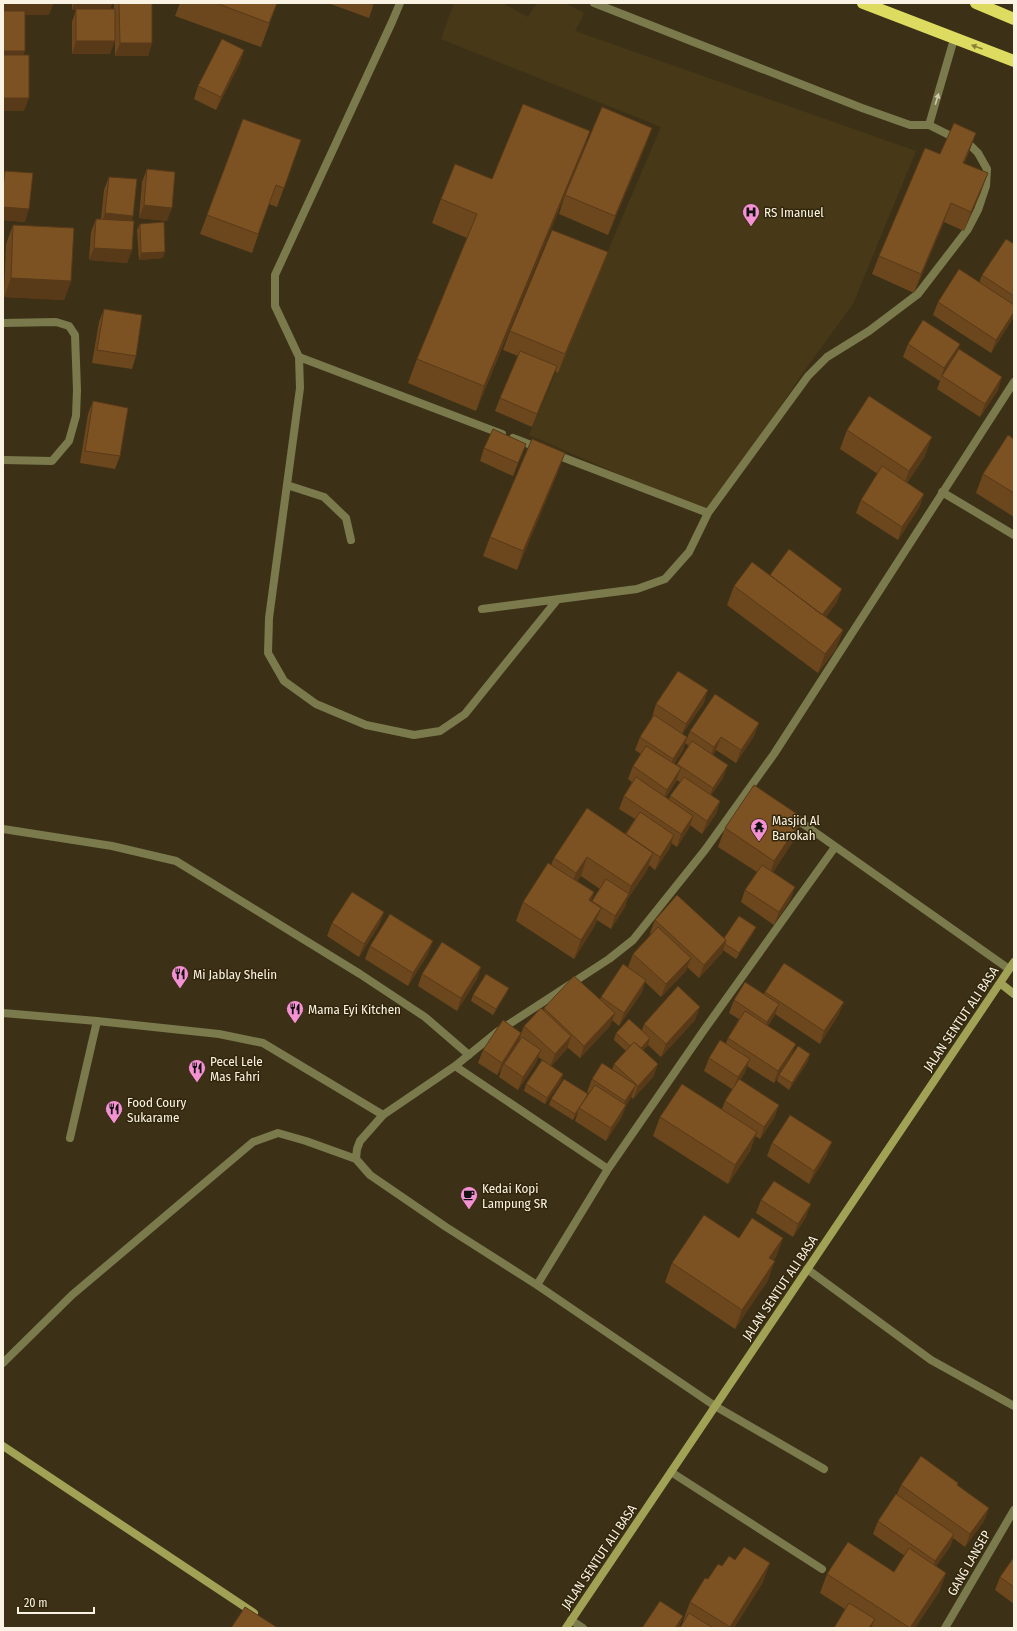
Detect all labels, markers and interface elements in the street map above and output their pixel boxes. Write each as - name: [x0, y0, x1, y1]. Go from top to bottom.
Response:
- one-way arrow: [971, 44, 983, 50]
- one-way arrow: [934, 93, 940, 105]
- hospital icon: RS Imanuel: [741, 202, 761, 227]
- place label: RS Imanuel: [764, 205, 824, 220]
- place label: Masjid Al Barokah: [772, 813, 820, 843]
- temple icon: Masjid Al Barokah: [749, 817, 769, 842]
- restaurant icon: Mi Jablay Shelin: [170, 964, 190, 989]
- street label: JALAN SENTUT ALI BASA: [920, 964, 1002, 1074]
- place label: Mi Jablay Shelin: [193, 967, 277, 982]
- restaurant icon: Mama Eyi Kitchen: [285, 999, 305, 1024]
- place label: Mama Eyi Kitchen: [308, 1002, 401, 1017]
- place label: Pecel Lele Mas Fahri: [210, 1054, 263, 1084]
- restaurant icon: Pecel Lele Mas Fahri: [187, 1058, 207, 1083]
- place label: Food Coury Sukarame: [127, 1095, 186, 1125]
- restaurant icon: Food Coury Sukarame: [104, 1099, 124, 1124]
- place label: Kedai Kopi Lampung SR: [482, 1181, 547, 1211]
- cafe icon: Kedai Kopi Lampung SR: [459, 1185, 479, 1210]
- street label: JALAN SENTUT ALI BASA: [739, 1233, 821, 1343]
- street label: JALAN SENTUT ALI BASA: [558, 1502, 640, 1612]
- street label: GANG LANSEP: [944, 1528, 994, 1598]
- scale bar: [18, 1589, 94, 1615]
- text: 20 m: [24, 1596, 48, 1610]

